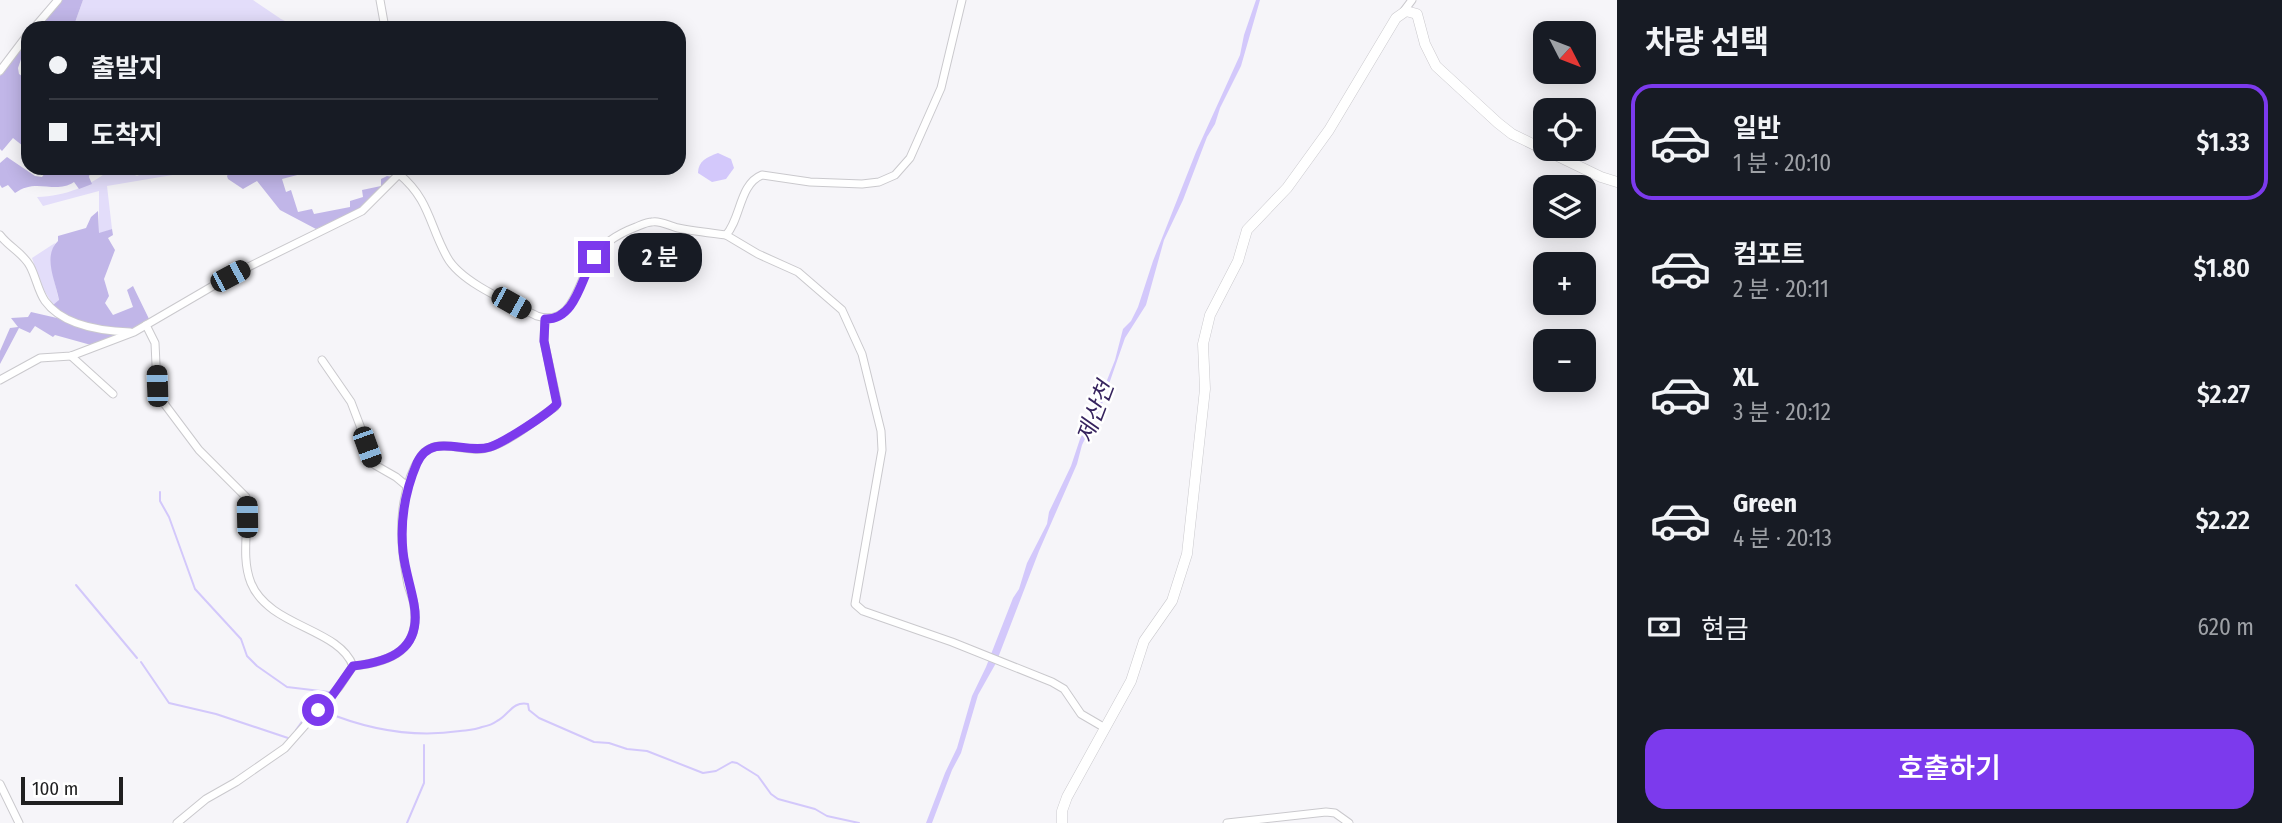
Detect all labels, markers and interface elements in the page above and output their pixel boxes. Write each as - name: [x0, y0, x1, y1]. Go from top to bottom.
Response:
- north arrow: [1533, 21, 1596, 84]
- map controls: [1533, 21, 1596, 392]
- text: 차량 선택: [1645, 23, 1769, 61]
- text: 출발지: [91, 53, 163, 84]
- button: locate: [1533, 98, 1596, 161]
- icon: car: [1649, 111, 1712, 174]
- text: 일반: [1733, 113, 1781, 144]
- text: 도착지: [91, 120, 163, 151]
- text: $1.33: [2197, 127, 2250, 158]
- text: 1 분 · 20:10: [1733, 149, 1831, 177]
- button: layers: [1533, 175, 1596, 238]
- callout: 2 분: [618, 232, 702, 282]
- icon: car: [1649, 237, 1712, 300]
- text: 컴포트: [1733, 239, 1805, 270]
- route end: [578, 241, 610, 273]
- text: 2 분: [642, 243, 678, 271]
- button: +: [1533, 252, 1596, 315]
- text: $1.80: [2194, 253, 2250, 284]
- car: [207, 257, 254, 295]
- text: 2 분 · 20:11: [1733, 275, 1829, 303]
- car: [488, 284, 535, 322]
- button: −: [1533, 329, 1596, 392]
- text: XL: [1733, 362, 1759, 393]
- icon: car: [1649, 363, 1712, 426]
- car: [146, 365, 169, 407]
- water label: 제산천: [1071, 375, 1120, 447]
- text: $2.27: [2197, 379, 2250, 410]
- text: 3 분 · 20:12: [1733, 398, 1831, 426]
- car: [350, 424, 385, 470]
- text: Green: [1733, 488, 1797, 519]
- icon: car: [1649, 489, 1712, 552]
- car: [237, 496, 258, 538]
- text: $2.22: [2196, 505, 2250, 536]
- text: 4 분 · 20:13: [1733, 524, 1832, 552]
- icon: cash: [1645, 608, 1683, 646]
- text: 620 m: [2198, 613, 2254, 641]
- text: 현금: [1701, 614, 1749, 645]
- route start: [302, 694, 334, 726]
- button: 호출하기: [1645, 729, 2254, 809]
- scale bar: [21, 774, 122, 806]
- text: 100 m: [32, 777, 78, 800]

